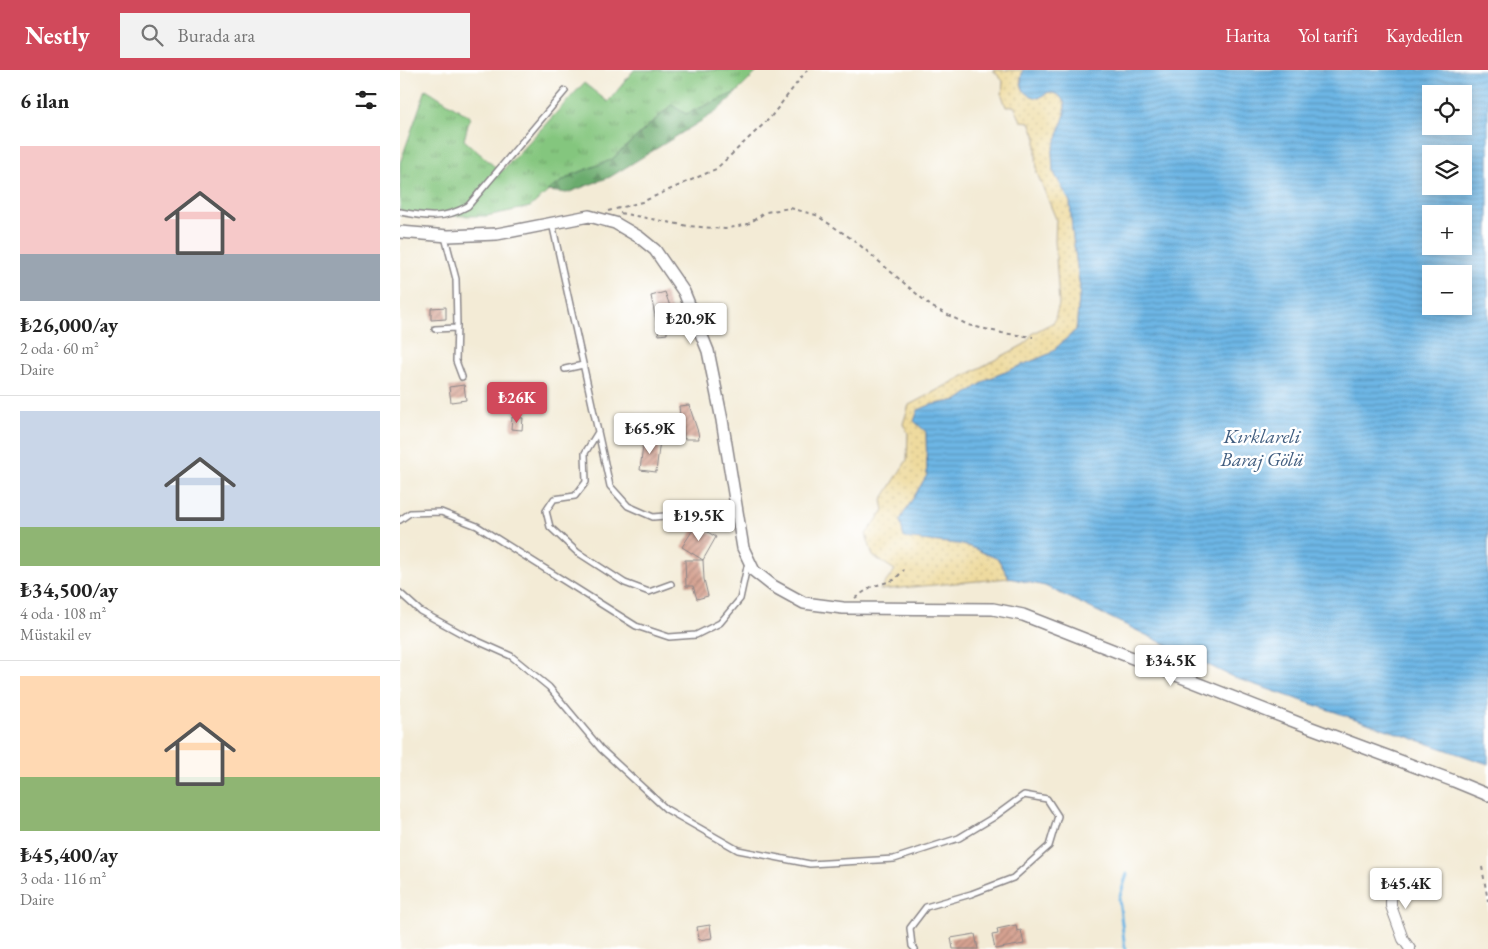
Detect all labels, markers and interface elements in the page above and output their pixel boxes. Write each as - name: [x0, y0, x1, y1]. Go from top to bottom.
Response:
- search box: [120, 13, 470, 58]
- text: Nestly: [25, 20, 90, 51]
- icon: search: [138, 21, 166, 49]
- text: Burada ara: [178, 23, 255, 48]
- text: Harita: [1225, 24, 1270, 47]
- text: Yol tarifi: [1298, 24, 1358, 47]
- text: Kaydedilen: [1386, 24, 1463, 47]
- map controls: [1422, 85, 1472, 315]
- button: locate: [1422, 85, 1472, 135]
- icon: filters: [352, 86, 380, 114]
- text: 6 ilan: [20, 87, 69, 114]
- button: layers: [1422, 145, 1472, 195]
- icon: home: [155, 178, 245, 268]
- button: +: [1422, 205, 1472, 255]
- button: −: [1422, 265, 1472, 315]
- pin: ₺20.9K: [650, 302, 732, 345]
- text: ₺20.9K: [666, 308, 716, 329]
- text: ₺26,000/ay: [20, 311, 118, 338]
- text: 2 oda · 60 m²: [20, 338, 99, 359]
- text: Daire: [20, 359, 54, 380]
- pin: ₺26K: [487, 382, 547, 424]
- text: ₺26K: [498, 387, 536, 408]
- pin: ₺65.9K: [609, 412, 691, 455]
- text: ₺65.9K: [625, 418, 675, 439]
- water label: Kırklareli Baraj Gölü: [1219, 423, 1304, 472]
- icon: home: [155, 444, 245, 534]
- pin: ₺19.5K: [658, 500, 740, 542]
- text: ₺19.5K: [674, 505, 724, 526]
- text: ₺34,500/ay: [20, 576, 118, 603]
- text: 4 oda · 108 m²: [20, 603, 106, 624]
- text: Müstakil ev: [20, 624, 91, 645]
- pin: ₺34.5K: [1130, 644, 1212, 687]
- text: ₺34.5K: [1146, 650, 1196, 671]
- icon: home: [155, 709, 245, 799]
- text: ₺45,400/ay: [20, 841, 118, 868]
- text: 3 oda · 116 m²: [20, 868, 106, 889]
- pin: ₺45.4K: [1365, 868, 1447, 910]
- text: ₺45.4K: [1381, 873, 1431, 894]
- text: Daire: [20, 889, 54, 910]

